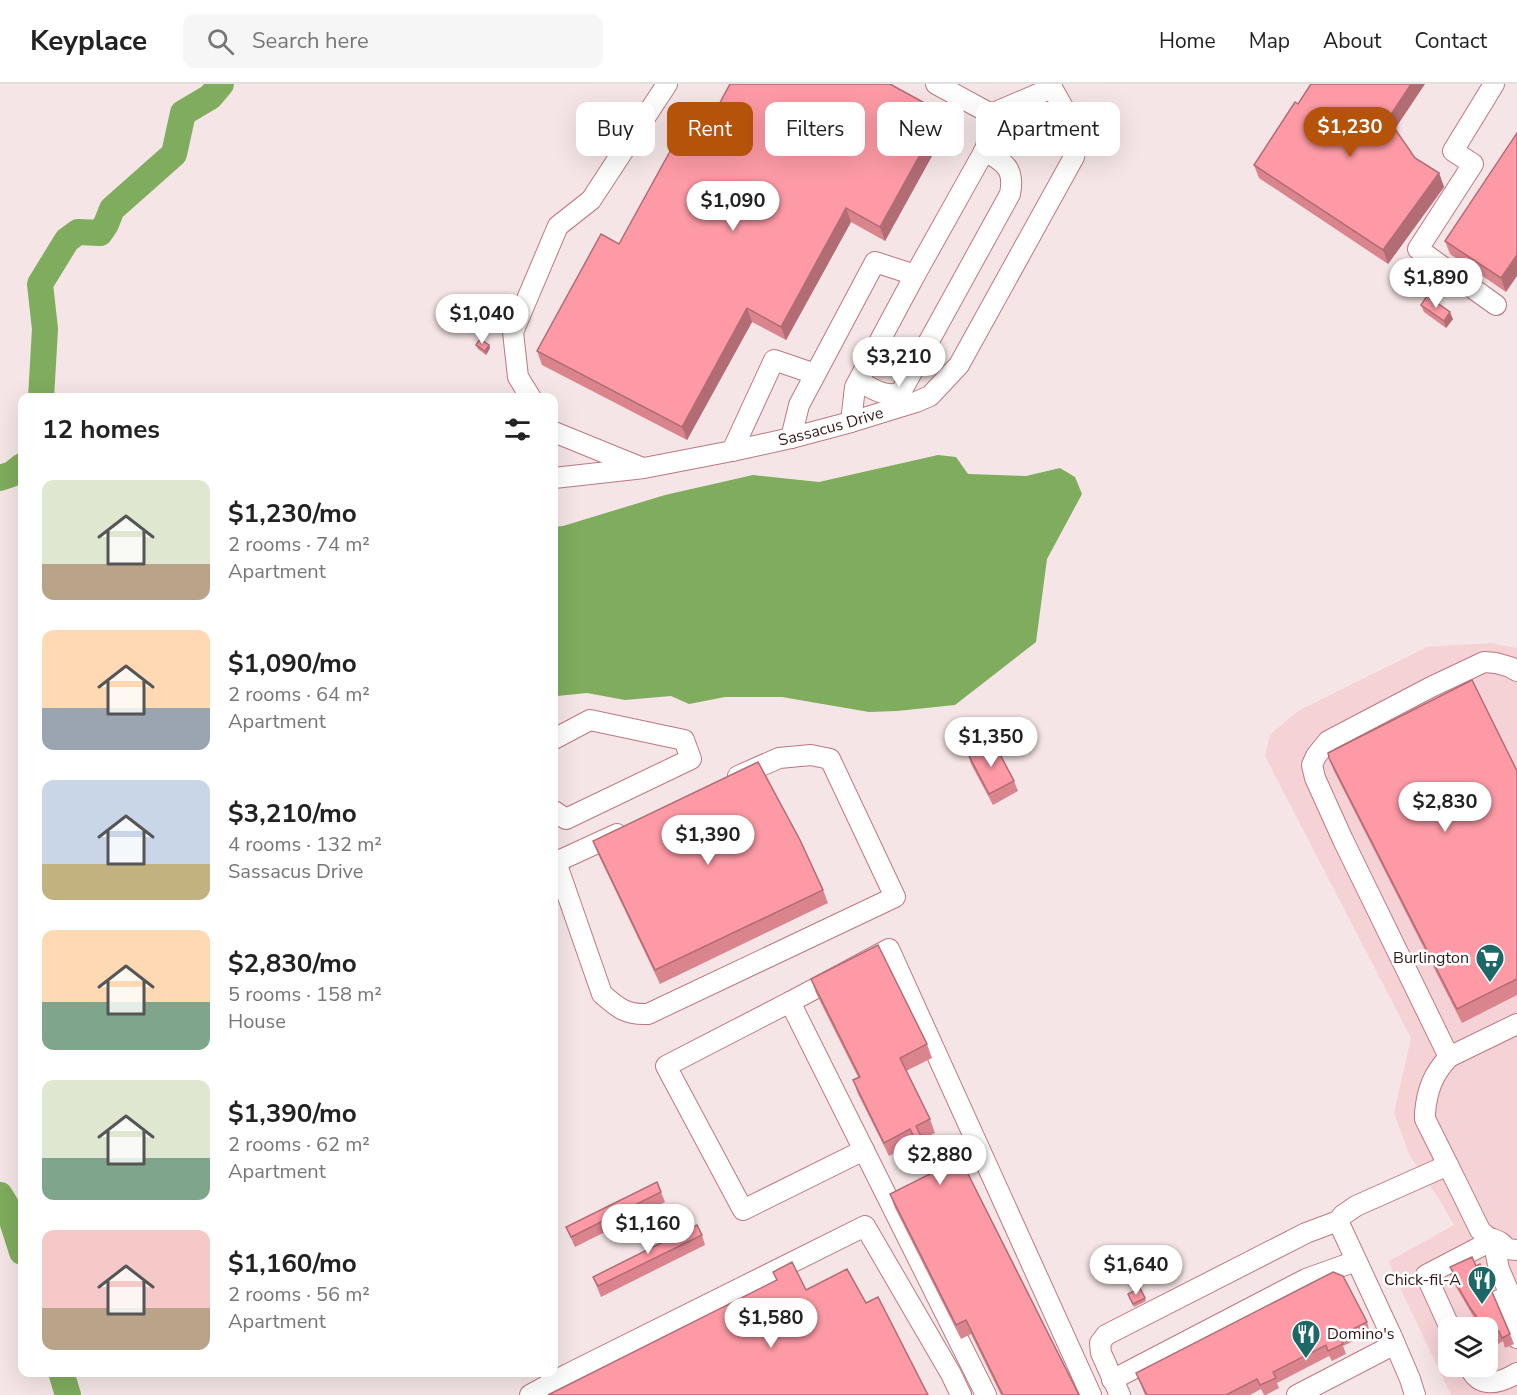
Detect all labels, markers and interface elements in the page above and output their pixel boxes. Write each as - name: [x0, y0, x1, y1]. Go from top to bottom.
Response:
- search box: [183, 14, 603, 68]
- text: Keyplace: [30, 22, 147, 60]
- icon: search: [204, 25, 237, 58]
- text: Search here: [252, 26, 369, 56]
- text: Home: [1159, 27, 1216, 55]
- text: Map: [1249, 27, 1290, 55]
- text: About: [1323, 27, 1381, 55]
- text: Contact: [1414, 27, 1487, 55]
- chip: Buy: [576, 102, 655, 156]
- chip: Rent: [667, 102, 753, 156]
- chip: Filters: [765, 102, 865, 156]
- chip: New: [877, 102, 964, 156]
- chip: Apartment: [976, 102, 1120, 156]
- pin: $1,230: [1301, 107, 1399, 158]
- text: $1,230: [1318, 113, 1382, 140]
- pin: $1,090: [684, 181, 782, 232]
- text: $1,090: [701, 187, 765, 214]
- pin: $1,890: [1387, 258, 1485, 309]
- text: $1,890: [1404, 264, 1468, 291]
- pin: $1,040: [433, 294, 531, 345]
- text: $1,040: [450, 300, 514, 327]
- pin: $3,210: [850, 337, 948, 388]
- text: $3,210: [867, 343, 931, 370]
- street label: Sassacus Drive: [776, 402, 886, 451]
- text: 12 homes: [42, 412, 160, 447]
- icon: filters: [501, 413, 534, 446]
- text: $1,230/mo: [228, 496, 357, 531]
- icon: home: [90, 504, 162, 576]
- text: 2 rooms · 74 m²: [228, 531, 370, 558]
- text: Apartment: [228, 558, 326, 585]
- text: $1,090/mo: [228, 646, 357, 681]
- icon: home: [90, 654, 162, 726]
- text: 2 rooms · 64 m²: [228, 681, 370, 708]
- text: Apartment: [228, 708, 326, 735]
- pin: $1,350: [942, 717, 1040, 768]
- text: $1,350: [959, 723, 1023, 750]
- pin: $2,830: [1396, 782, 1494, 833]
- text: $2,830: [1413, 788, 1477, 815]
- text: $3,210/mo: [228, 796, 357, 831]
- icon: home: [90, 804, 162, 876]
- pin: $1,390: [659, 815, 757, 866]
- text: $1,390: [676, 821, 740, 848]
- text: 4 rooms · 132 m²: [228, 831, 382, 858]
- text: Sassacus Drive: [228, 858, 363, 885]
- supermarket icon: Burlington: [1474, 942, 1506, 984]
- text: $2,830/mo: [228, 946, 357, 981]
- place label: Burlington: [1393, 947, 1469, 969]
- icon: home: [90, 954, 162, 1026]
- text: 5 rooms · 158 m²: [228, 981, 382, 1008]
- text: House: [228, 1008, 286, 1035]
- text: $1,390/mo: [228, 1096, 357, 1131]
- icon: home: [90, 1104, 162, 1176]
- text: 2 rooms · 62 m²: [228, 1131, 370, 1158]
- pin: $2,880: [891, 1135, 989, 1186]
- text: $2,880: [908, 1141, 972, 1168]
- text: Apartment: [228, 1158, 326, 1185]
- pin: $1,160: [599, 1204, 697, 1255]
- text: $1,160: [616, 1210, 680, 1237]
- pin: $1,640: [1087, 1245, 1185, 1296]
- text: $1,160/mo: [228, 1246, 357, 1281]
- text: $1,640: [1104, 1251, 1168, 1278]
- icon: home: [90, 1254, 162, 1326]
- restaurant icon: Chick-fil-A: [1466, 1264, 1498, 1306]
- place label: Chick-fil-A: [1384, 1269, 1461, 1291]
- text: 2 rooms · 56 m²: [228, 1281, 370, 1308]
- pin: $1,580: [722, 1298, 820, 1349]
- text: $1,580: [739, 1304, 803, 1331]
- text: Apartment: [228, 1308, 326, 1335]
- map controls: [1438, 1317, 1498, 1377]
- button: layers: [1438, 1317, 1498, 1377]
- restaurant icon: Domino's: [1290, 1318, 1322, 1360]
- place label: Domino's: [1327, 1323, 1394, 1345]

